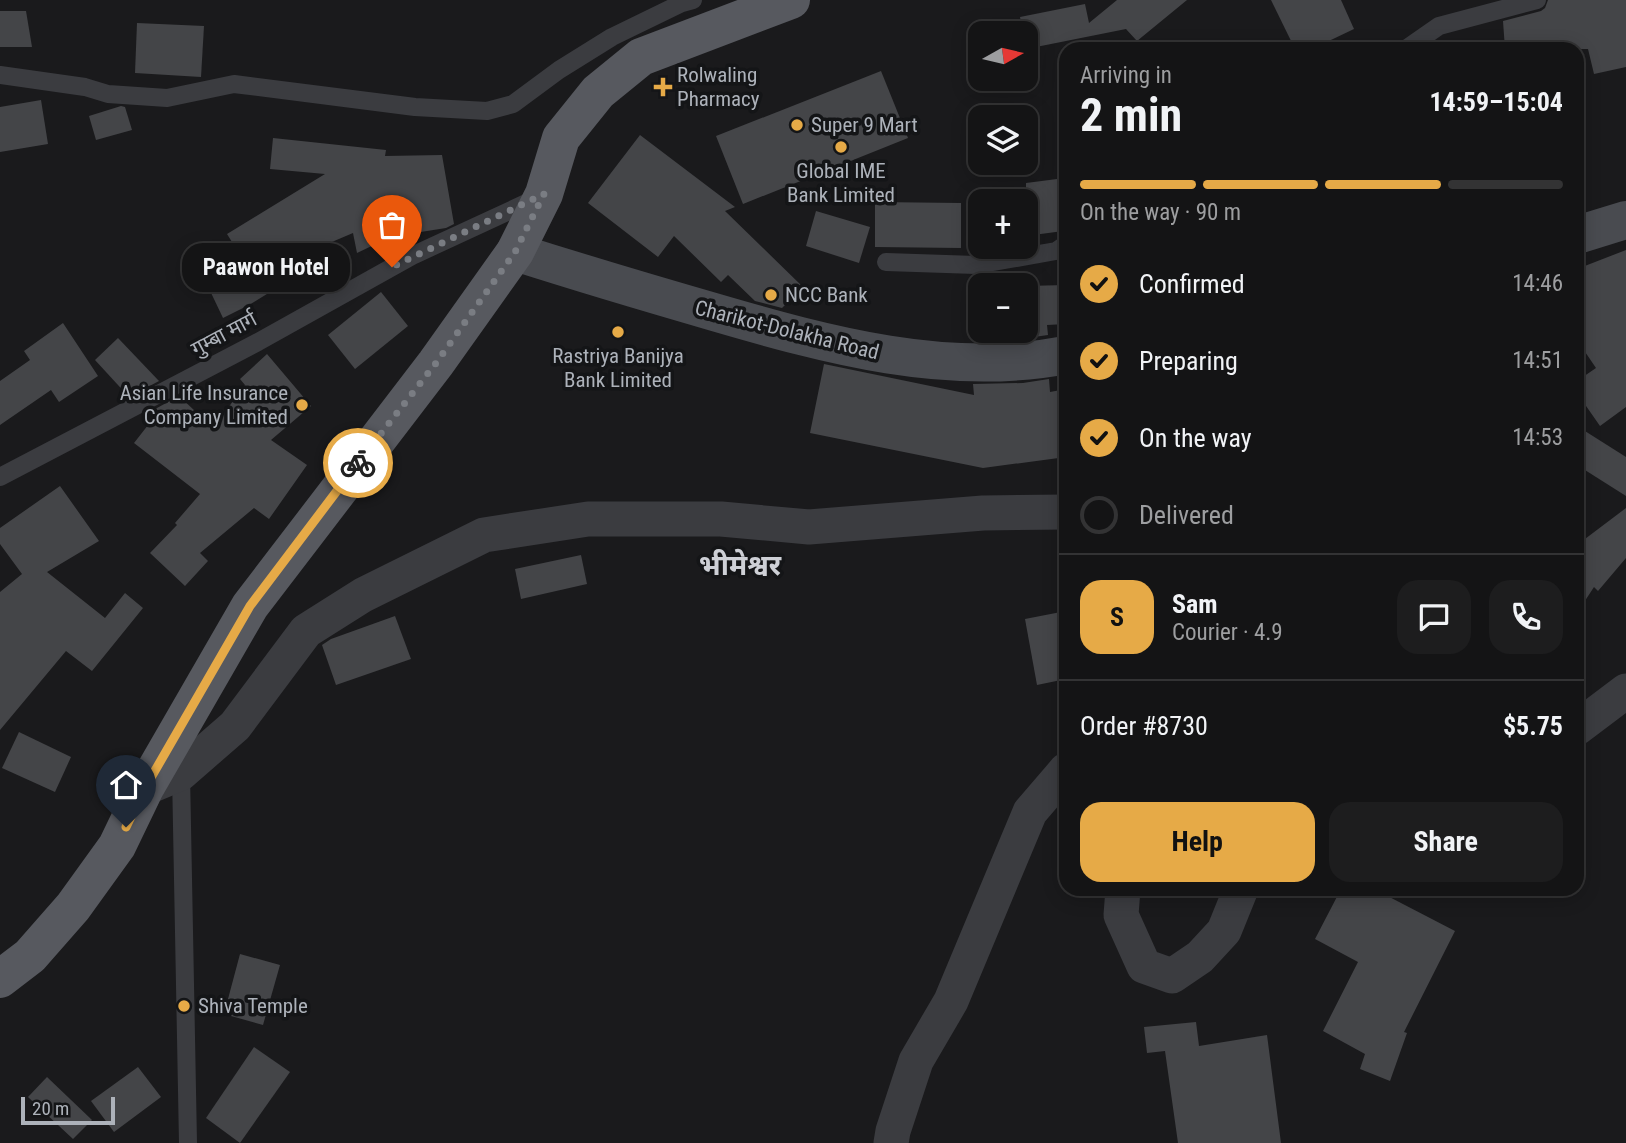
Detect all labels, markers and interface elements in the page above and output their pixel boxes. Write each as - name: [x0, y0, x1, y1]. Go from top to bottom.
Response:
- north arrow: [968, 21, 1038, 91]
- map controls: [968, 21, 1038, 343]
- text: Arriving in: [1080, 62, 1172, 89]
- place label: Rolwaling Pharmacy: [677, 63, 760, 111]
- marker: Rolwaling Pharmacy: [655, 79, 671, 95]
- text: 14:59–15:04: [1429, 87, 1563, 117]
- text: 2 min: [1080, 88, 1182, 142]
- button: layers: [968, 105, 1038, 175]
- place label: Super 9 Mart: [811, 113, 918, 137]
- marker: Super 9 Mart: [789, 117, 805, 133]
- marker: Global IME Bank Limited: [833, 139, 849, 155]
- place label: Global IME Bank Limited: [787, 159, 895, 207]
- button: +: [968, 189, 1038, 259]
- pin: [362, 195, 422, 267]
- text: On the way · 90 m: [1080, 199, 1241, 226]
- icon: bag: [373, 206, 411, 244]
- callout: Paawon Hotel: [182, 243, 350, 292]
- text: Paawon Hotel: [203, 254, 329, 281]
- icon: check: [1080, 265, 1118, 303]
- text: Confirmed: [1139, 269, 1245, 299]
- text: 14:46: [1512, 270, 1563, 297]
- button: −: [968, 273, 1038, 343]
- place label: NCC Bank: [785, 283, 868, 307]
- marker: NCC Bank: [763, 287, 779, 303]
- street label: Charikot-Dolakha Road: [692, 296, 882, 364]
- street label: गुम्बा मार्ग: [187, 306, 262, 362]
- marker: Rastriya Banijya Bank Limited: [610, 324, 626, 340]
- icon: check: [1080, 342, 1118, 380]
- place label: Rastriya Banijya Bank Limited: [552, 344, 684, 392]
- text: Preparing: [1139, 346, 1238, 376]
- text: 14:51: [1512, 347, 1563, 374]
- place label: Asian Life Insurance Company Limited: [120, 381, 288, 429]
- marker: Asian Life Insurance Company Limited: [294, 397, 310, 413]
- icon: check: [1080, 419, 1118, 457]
- text: On the way: [1139, 423, 1252, 453]
- text: 14:53: [1512, 424, 1563, 451]
- courier: [323, 428, 393, 498]
- icon: bike: [339, 444, 377, 482]
- text: Delivered: [1139, 500, 1234, 530]
- district label: भीमेश्वर: [699, 548, 782, 582]
- button: chat: [1397, 580, 1471, 654]
- button: phone: [1489, 580, 1563, 654]
- text: Sam: [1172, 589, 1218, 619]
- text: S: [1110, 602, 1124, 632]
- text: Courier · 4.9: [1172, 619, 1283, 646]
- text: Order #8730: [1080, 711, 1208, 741]
- text: $5.75: [1503, 711, 1563, 741]
- pin: [96, 755, 156, 827]
- icon: home: [107, 766, 145, 804]
- button: Help: [1080, 802, 1315, 882]
- button: Share: [1329, 802, 1563, 882]
- place label: Shiva Temple: [198, 994, 308, 1018]
- marker: Shiva Temple: [176, 998, 192, 1014]
- scale bar: [21, 1094, 116, 1126]
- text: 20 m: [32, 1097, 69, 1120]

